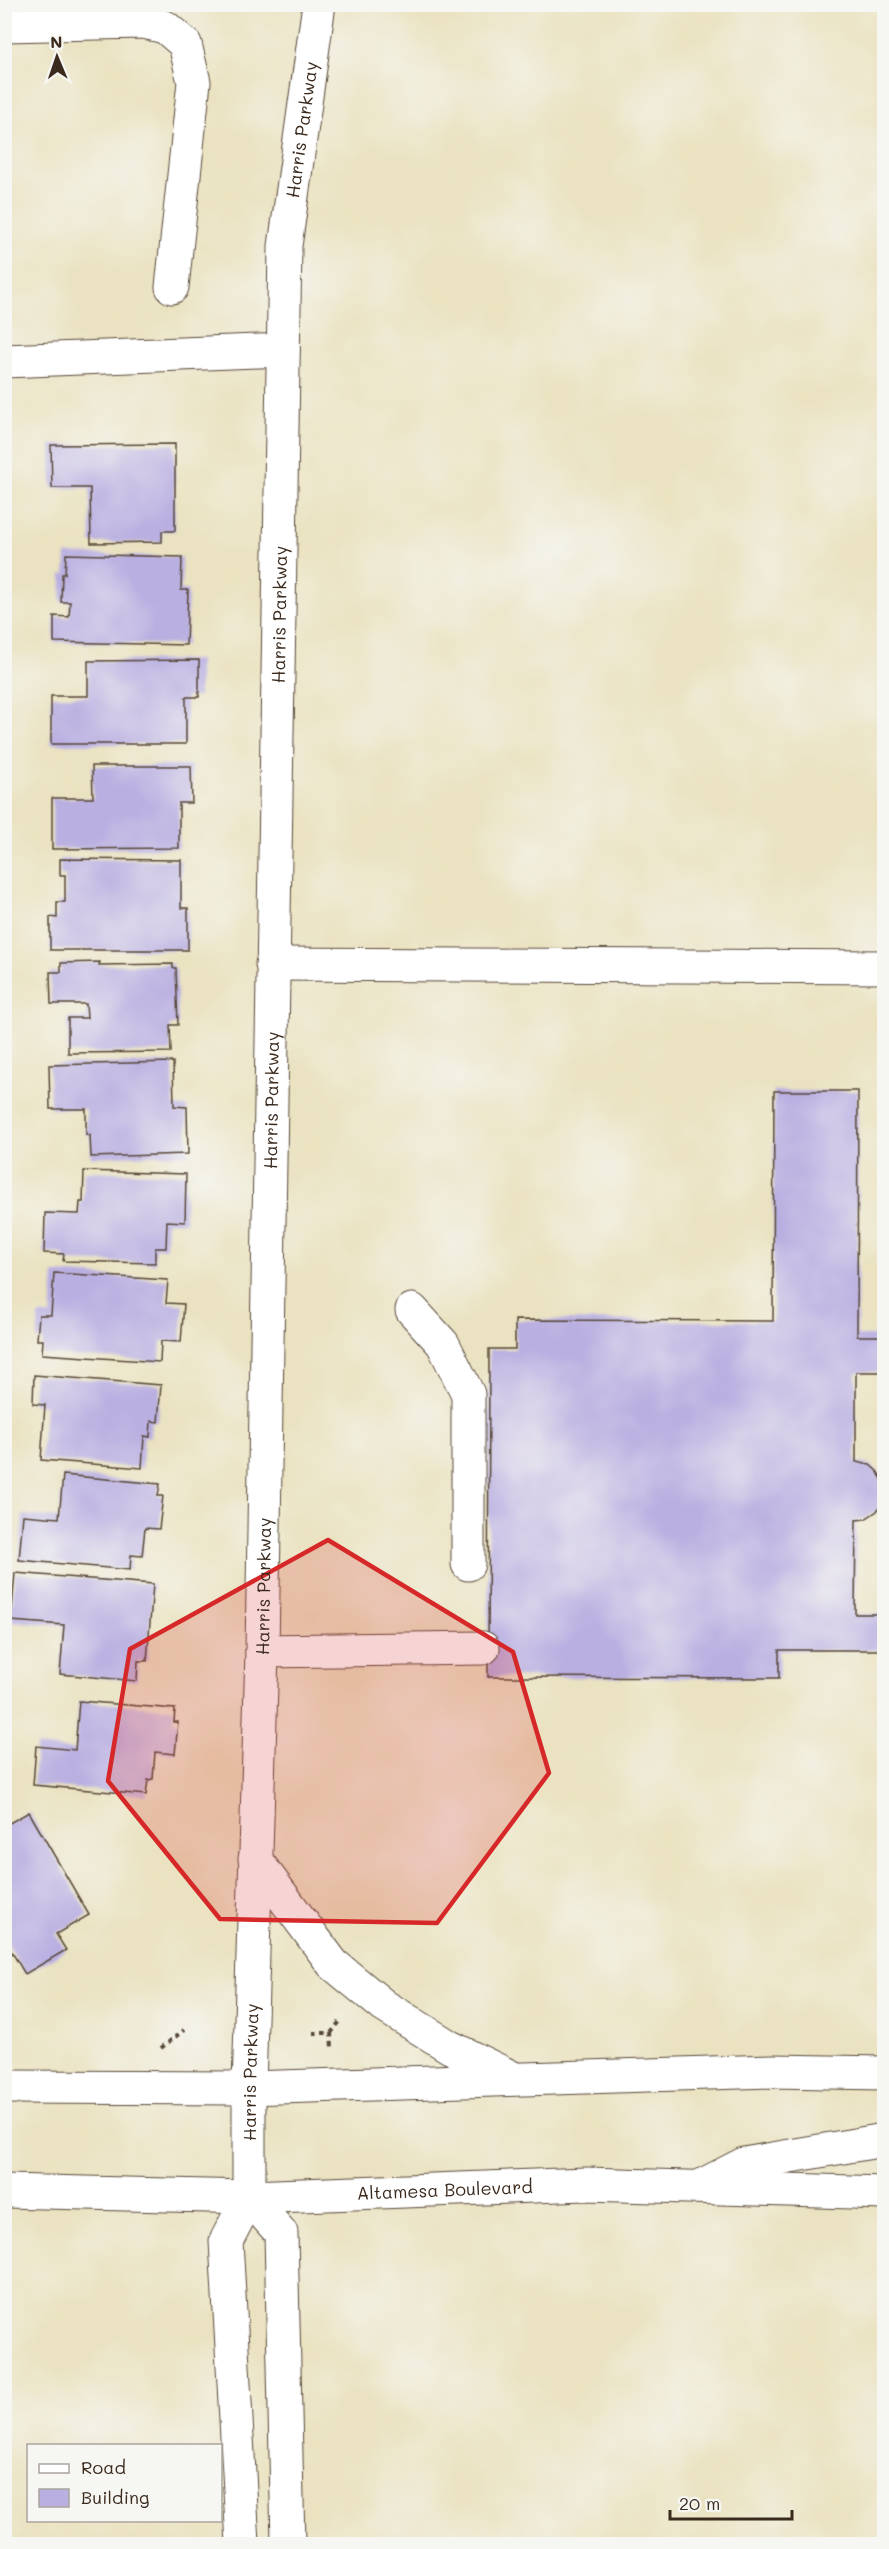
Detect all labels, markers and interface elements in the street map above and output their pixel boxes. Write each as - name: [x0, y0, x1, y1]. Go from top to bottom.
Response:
- north arrow: [27, 27, 87, 87]
- text: N: [50, 31, 63, 52]
- street label: Harris Parkway: [280, 60, 323, 199]
- street label: Harris Parkway: [266, 545, 292, 683]
- street label: Harris Parkway: [258, 1031, 284, 1169]
- street label: Harris Parkway: [250, 1517, 276, 1655]
- street label: Harris Parkway: [237, 2003, 264, 2141]
- street label: Altamesa Boulevard: [356, 2174, 533, 2205]
- legend: [27, 2444, 222, 2522]
- text: Road: [81, 2455, 126, 2479]
- scale bar: [670, 2483, 792, 2521]
- text: Building: [81, 2485, 149, 2509]
- text: 20 m: [679, 2491, 720, 2515]

